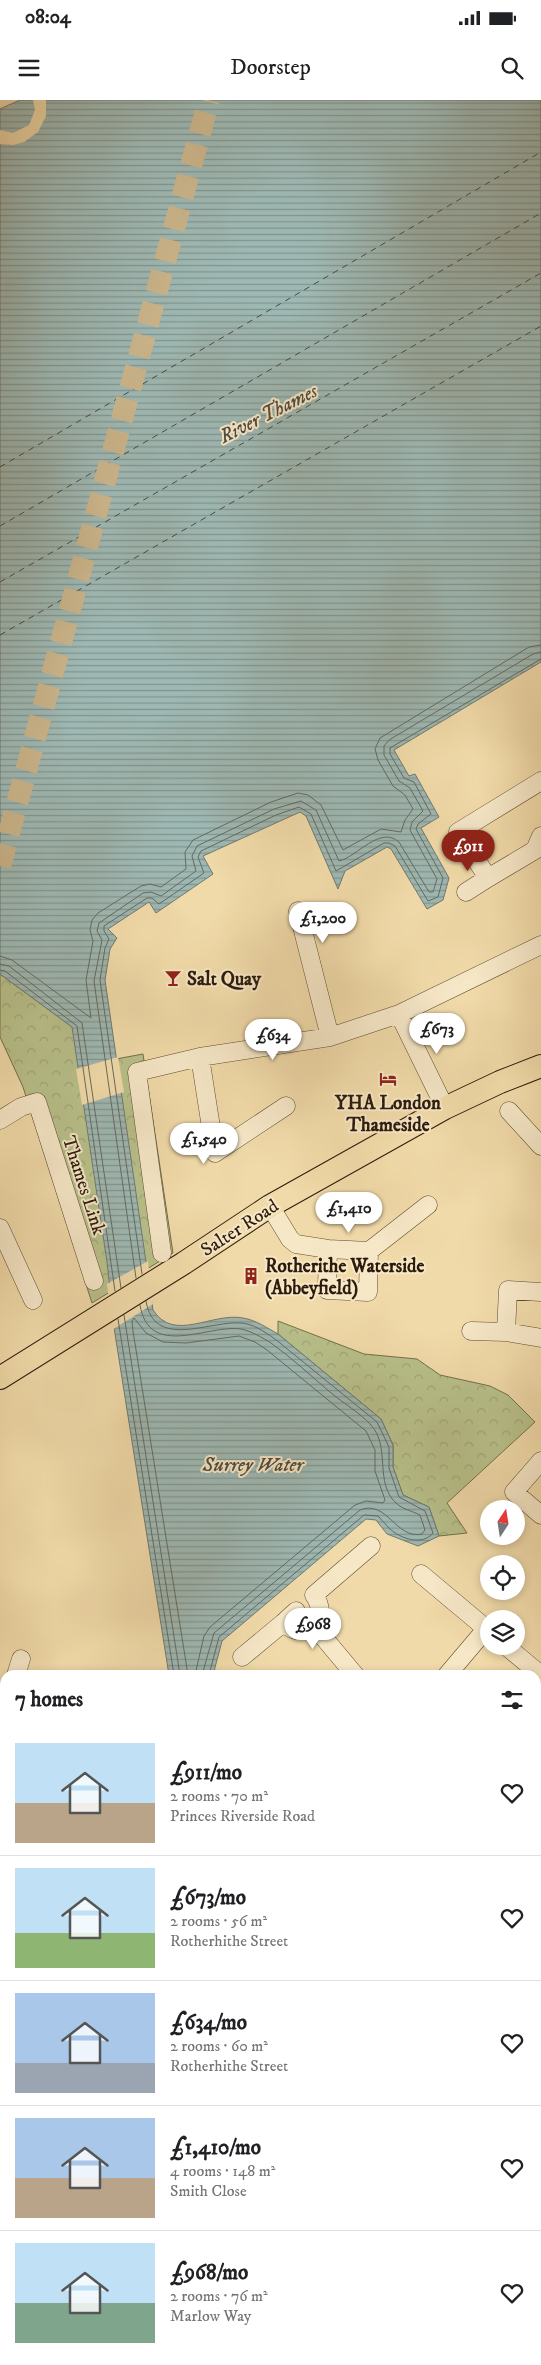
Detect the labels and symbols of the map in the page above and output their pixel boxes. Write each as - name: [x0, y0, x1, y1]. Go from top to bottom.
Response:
- water label: River Thames: [214, 379, 323, 450]
- pin: £911: [438, 830, 498, 872]
- pin: £1,200: [282, 902, 364, 944]
- bar icon: Salt Quay: [163, 968, 183, 988]
- place label: Salt Quay: [187, 968, 262, 991]
- pin: £673: [407, 1012, 467, 1055]
- pin: £634: [243, 1018, 303, 1061]
- hotel icon: YHA London Thameside: [378, 1069, 398, 1089]
- place label: YHA London Thameside: [334, 1092, 442, 1137]
- pin: £1,540: [163, 1122, 245, 1165]
- street label: Thames Link: [57, 1133, 111, 1238]
- pin: £1,410: [308, 1192, 390, 1234]
- street label: Salter Road: [197, 1194, 283, 1262]
- place label: Rotherithe Waterside (Abbeyfield): [265, 1255, 425, 1300]
- building icon: Rotherithe Waterside (Abbeyfield): [241, 1266, 261, 1286]
- water label: Surrey Water: [202, 1453, 305, 1478]
- north arrow: [480, 1500, 525, 1545]
- pin: £968: [283, 1608, 343, 1650]

